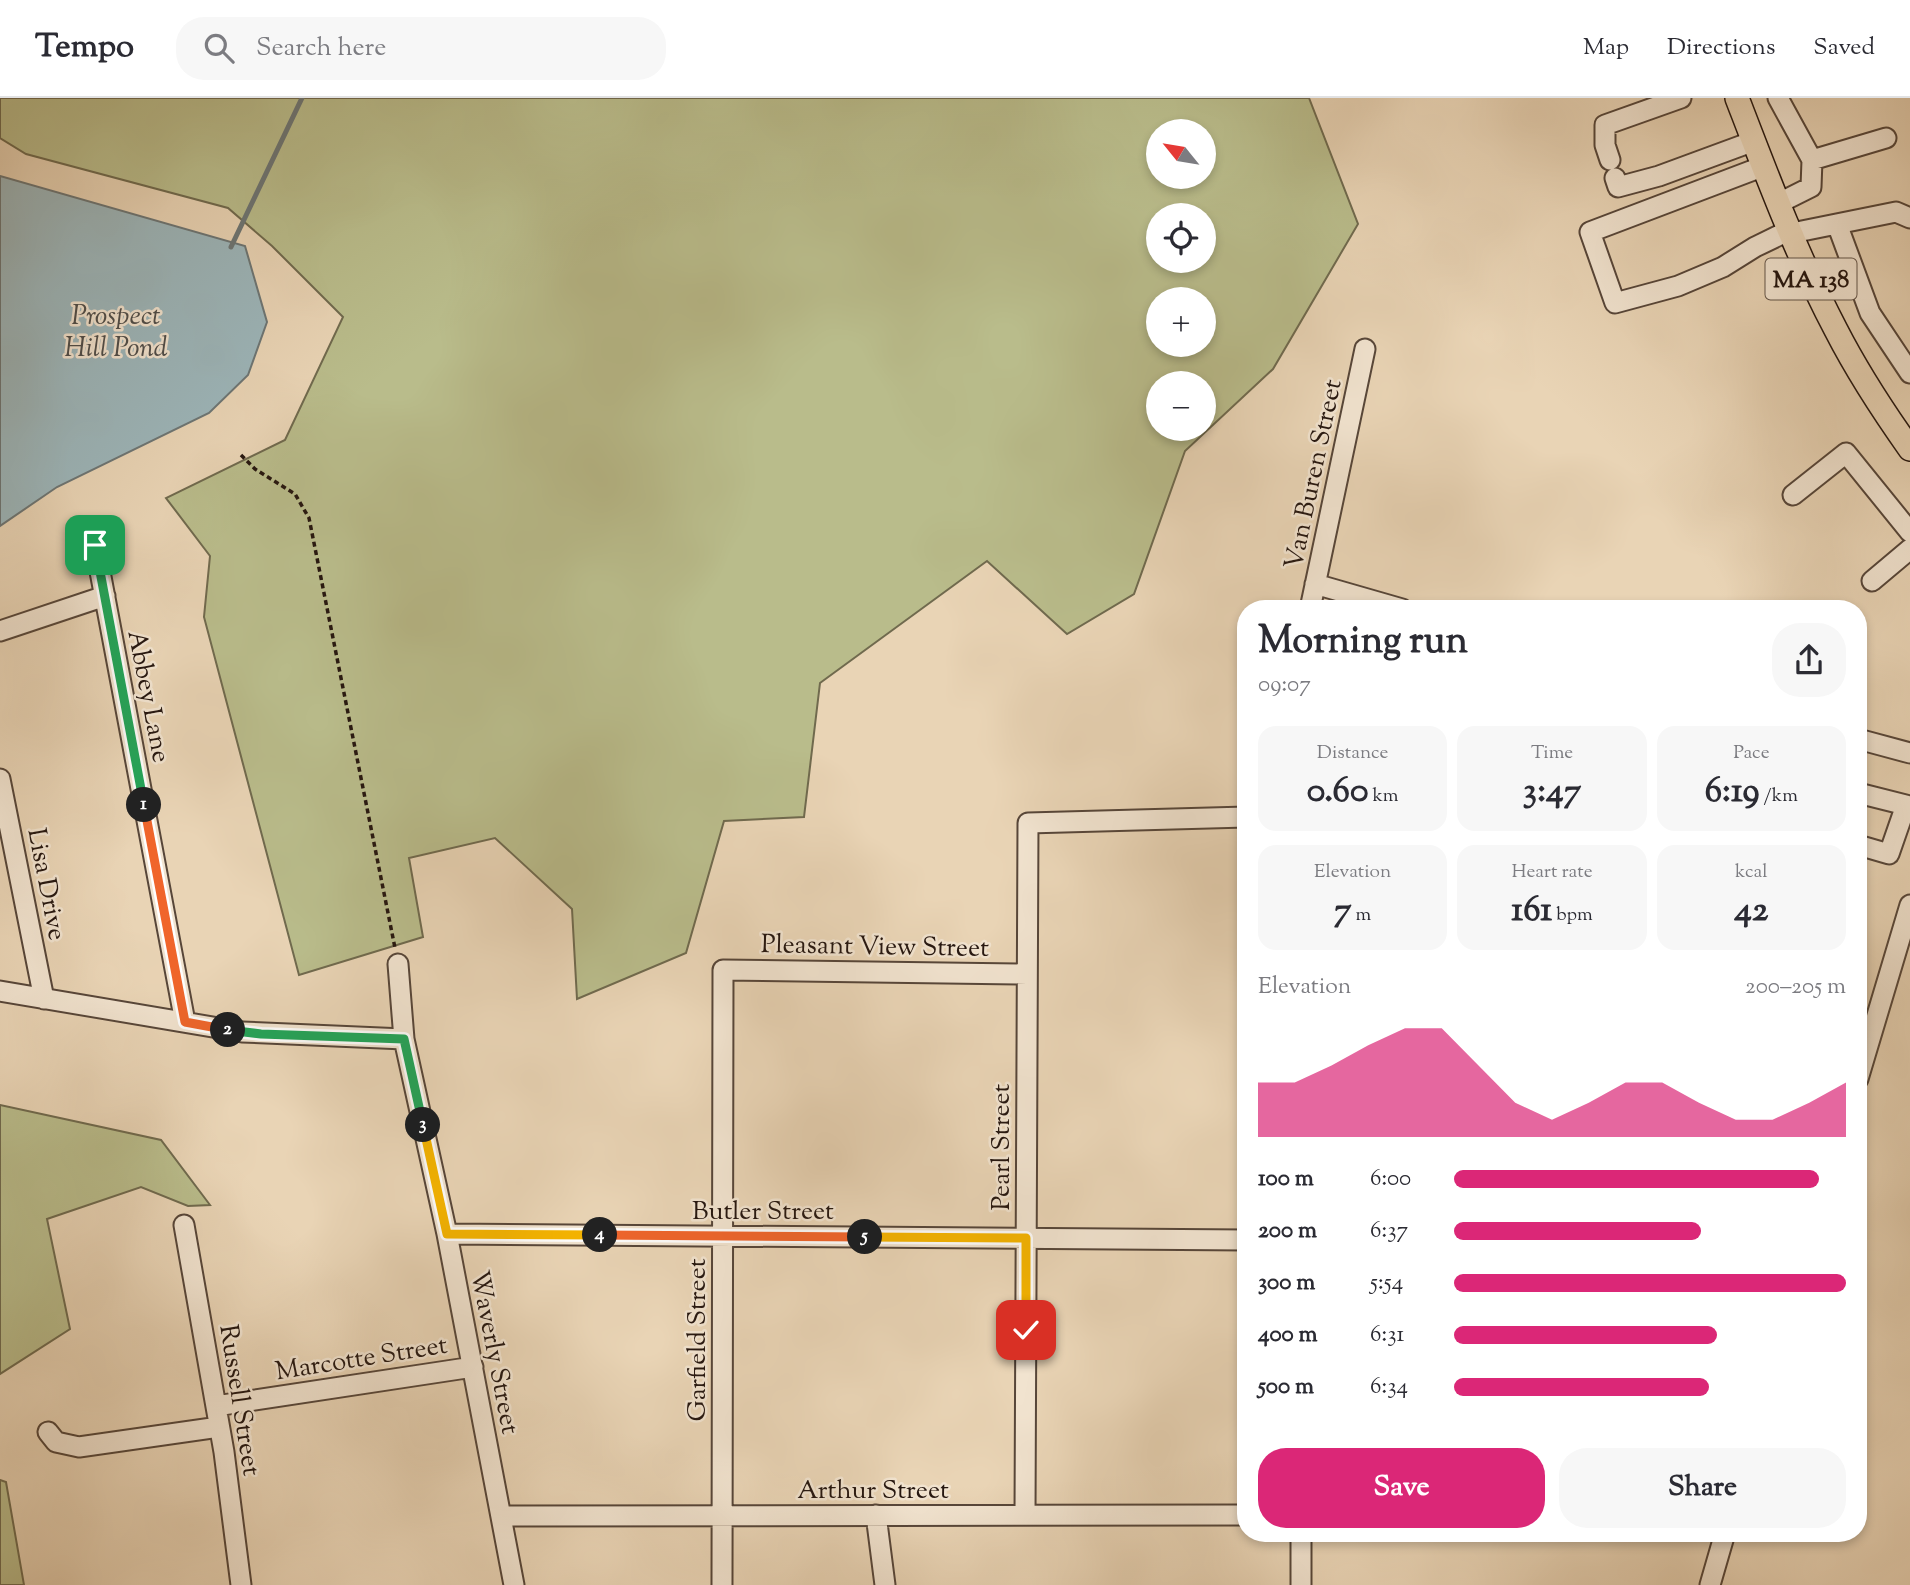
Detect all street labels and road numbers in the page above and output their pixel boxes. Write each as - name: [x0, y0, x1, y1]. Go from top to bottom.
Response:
- road number: MA 138: [1766, 258, 1856, 300]
- street label: Van Buren Street: [1276, 376, 1353, 573]
- street label: Abbey Lane: [117, 627, 179, 766]
- street label: Lisa Drive: [17, 825, 75, 944]
- street label: Pleasant View Street: [761, 927, 989, 968]
- street label: Pearl Street: [984, 1083, 1021, 1210]
- street label: Butler Street: [692, 1194, 834, 1231]
- street label: Garfield Street: [680, 1258, 717, 1422]
- street label: Waverly Street: [460, 1267, 528, 1438]
- street label: Russell Street: [208, 1322, 269, 1479]
- street label: Marcotte Street: [273, 1328, 450, 1391]
- street label: Arthur Street: [797, 1473, 949, 1510]

